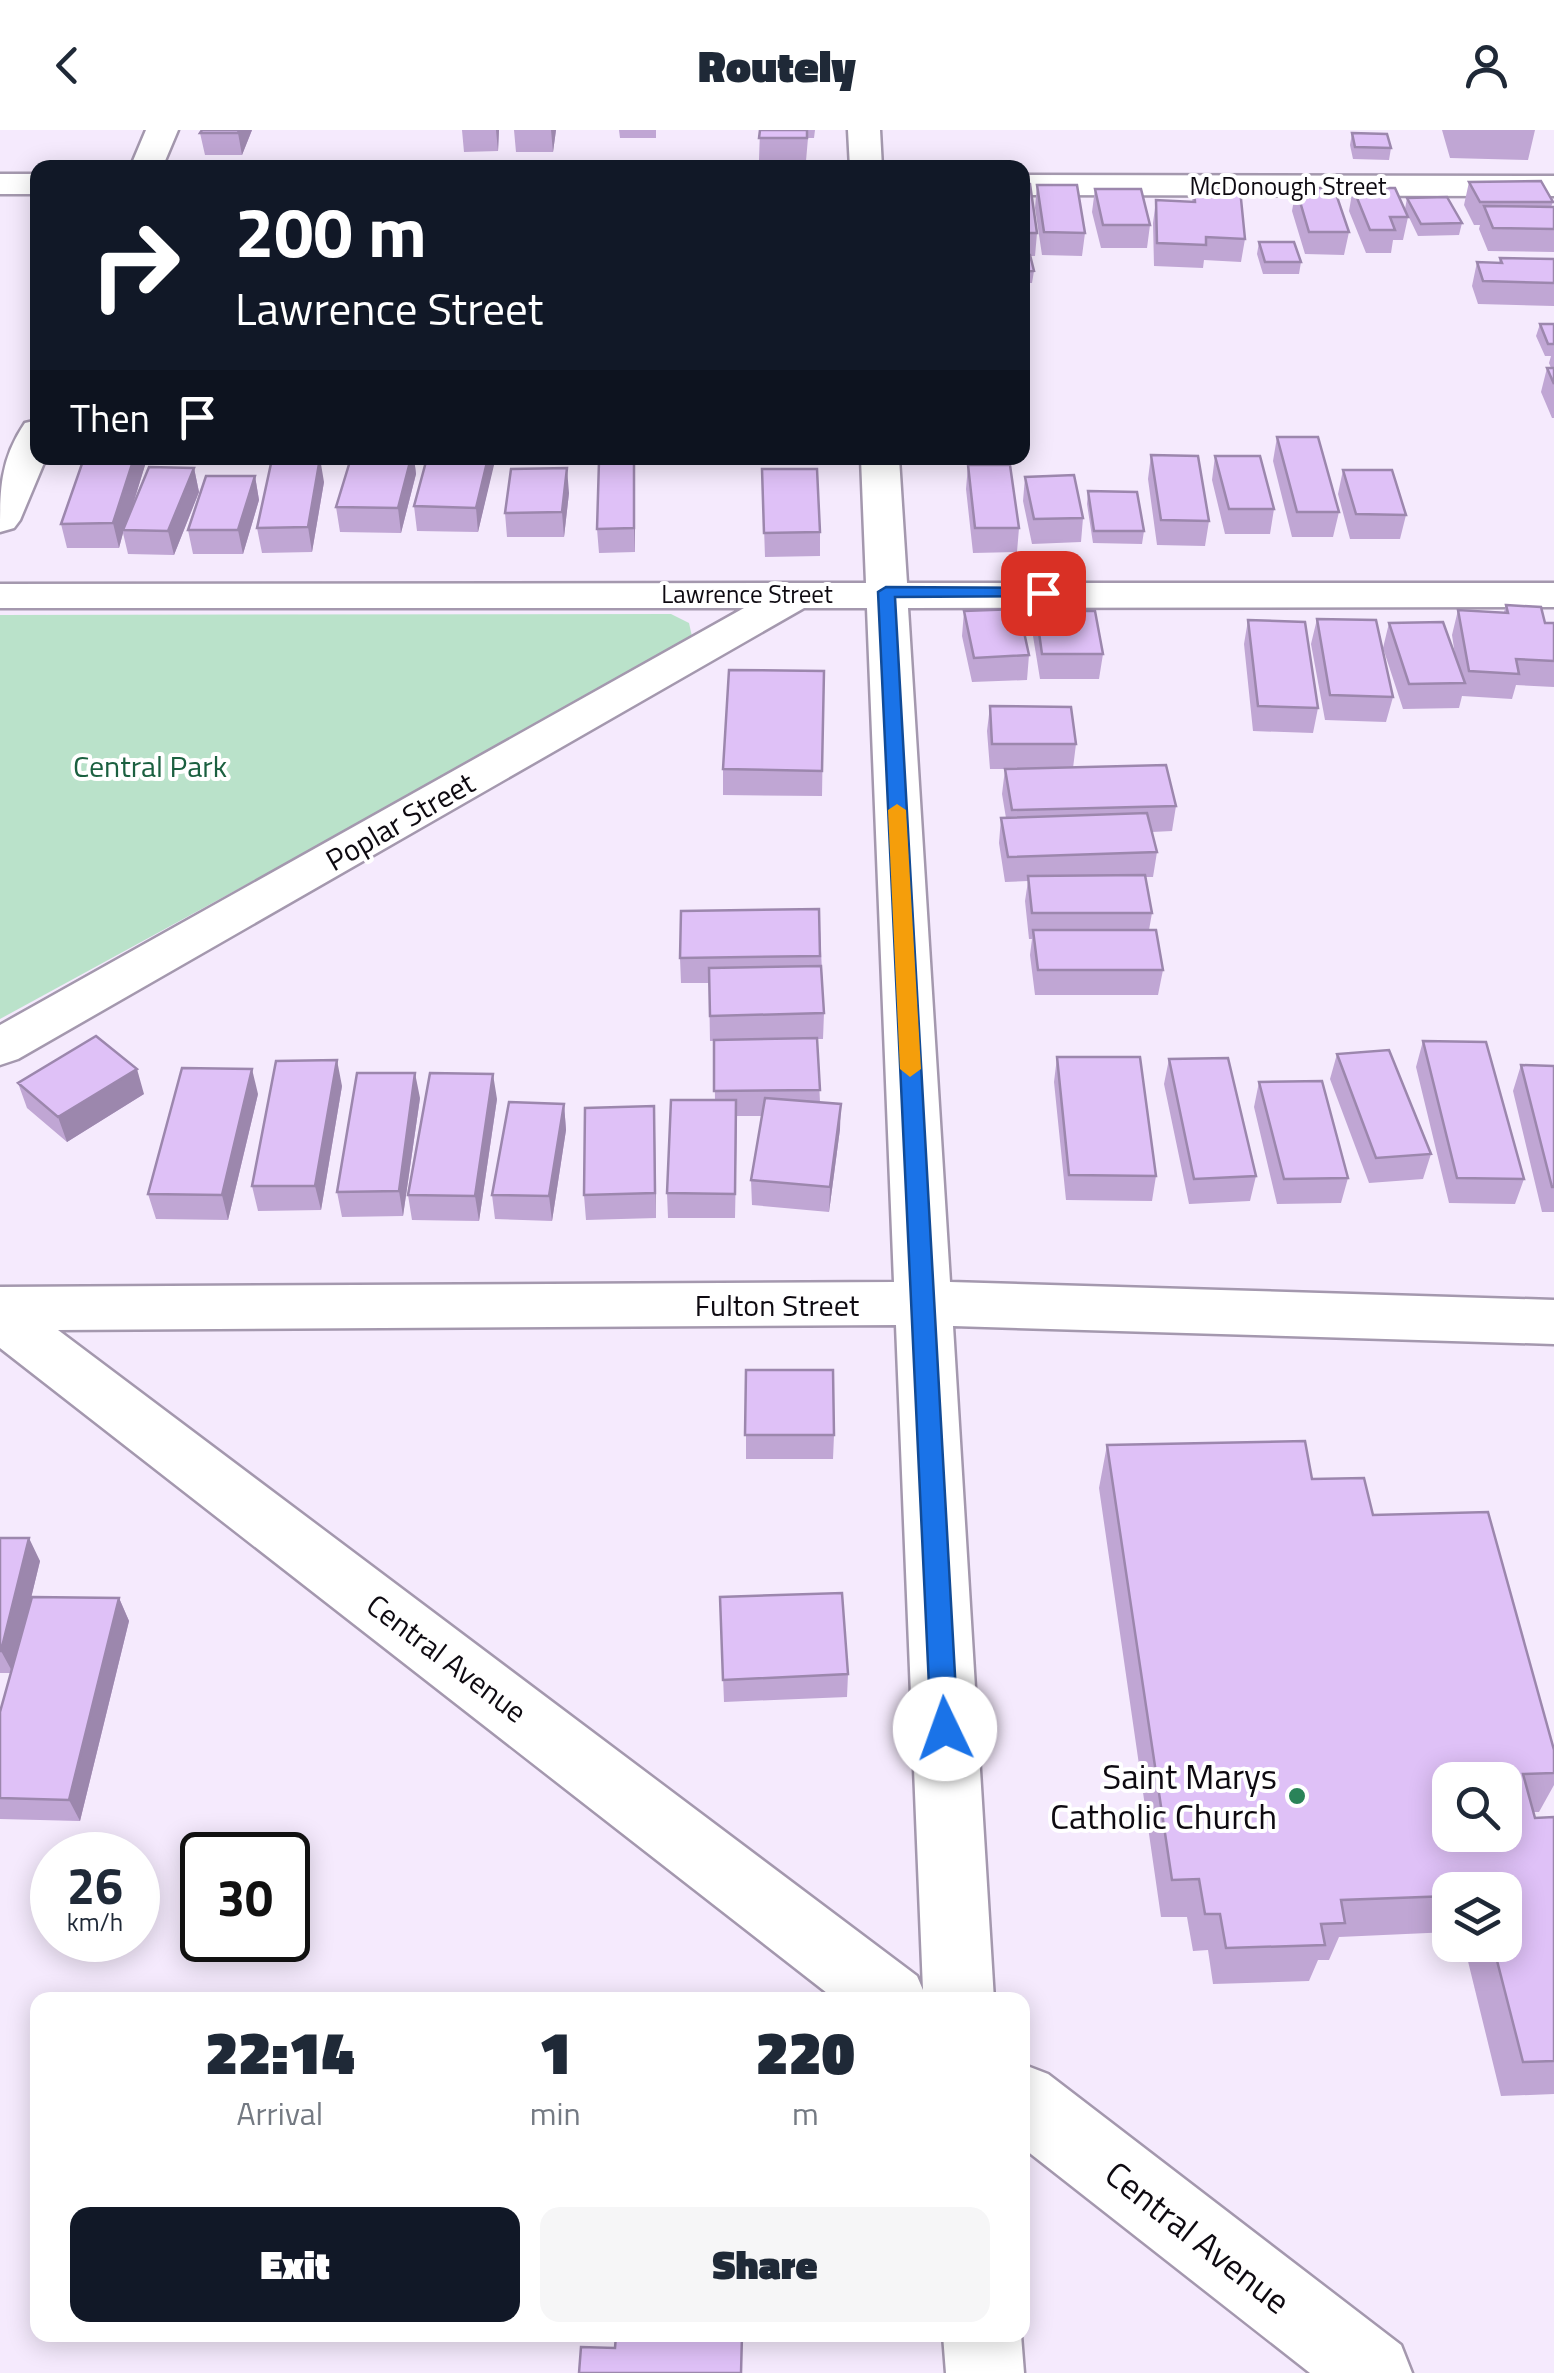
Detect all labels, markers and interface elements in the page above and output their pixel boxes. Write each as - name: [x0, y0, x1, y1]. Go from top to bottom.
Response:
- text: Routely: [698, 31, 856, 99]
- icon: back: [40, 38, 95, 93]
- icon: person: [1459, 38, 1514, 93]
- street label: McDonough Street: [1189, 167, 1387, 205]
- text: 200 m: [235, 178, 427, 284]
- icon: right: [70, 200, 200, 330]
- text: Lawrence Street: [235, 274, 543, 342]
- text: Then: [70, 389, 150, 447]
- icon: arrive: [170, 390, 225, 445]
- pin: [1001, 551, 1086, 636]
- icon: arrive: [1016, 566, 1071, 621]
- street label: Lawrence Street: [661, 575, 833, 613]
- park label: Central Park: [73, 743, 227, 789]
- street label: Poplar Street: [317, 759, 484, 882]
- street label: Fulton Street: [695, 1282, 860, 1328]
- street label: Central Avenue: [357, 1582, 537, 1734]
- position arrow: [893, 1677, 997, 1781]
- place label: Saint Marys Catholic Church: [1050, 1749, 1277, 1843]
- map controls: [1432, 1762, 1522, 1962]
- button: search: [1432, 1762, 1522, 1852]
- marker: Saint Marys Catholic Church: [1286, 1785, 1308, 1807]
- speed limit sign: 30: [180, 1832, 310, 1962]
- text: 26: [67, 1847, 123, 1923]
- button: layers: [1432, 1872, 1522, 1962]
- text: km/h: [67, 1903, 123, 1941]
- text: 22:14: [205, 2006, 354, 2097]
- text: 1: [539, 2006, 572, 2097]
- text: 220: [756, 2006, 855, 2097]
- text: Arrival: [236, 2089, 323, 2137]
- text: min: [530, 2089, 581, 2137]
- text: m: [792, 2089, 819, 2137]
- street label: Central Avenue: [1094, 2147, 1302, 2327]
- button: Exit: [70, 2207, 520, 2322]
- button: Share: [540, 2207, 990, 2322]

